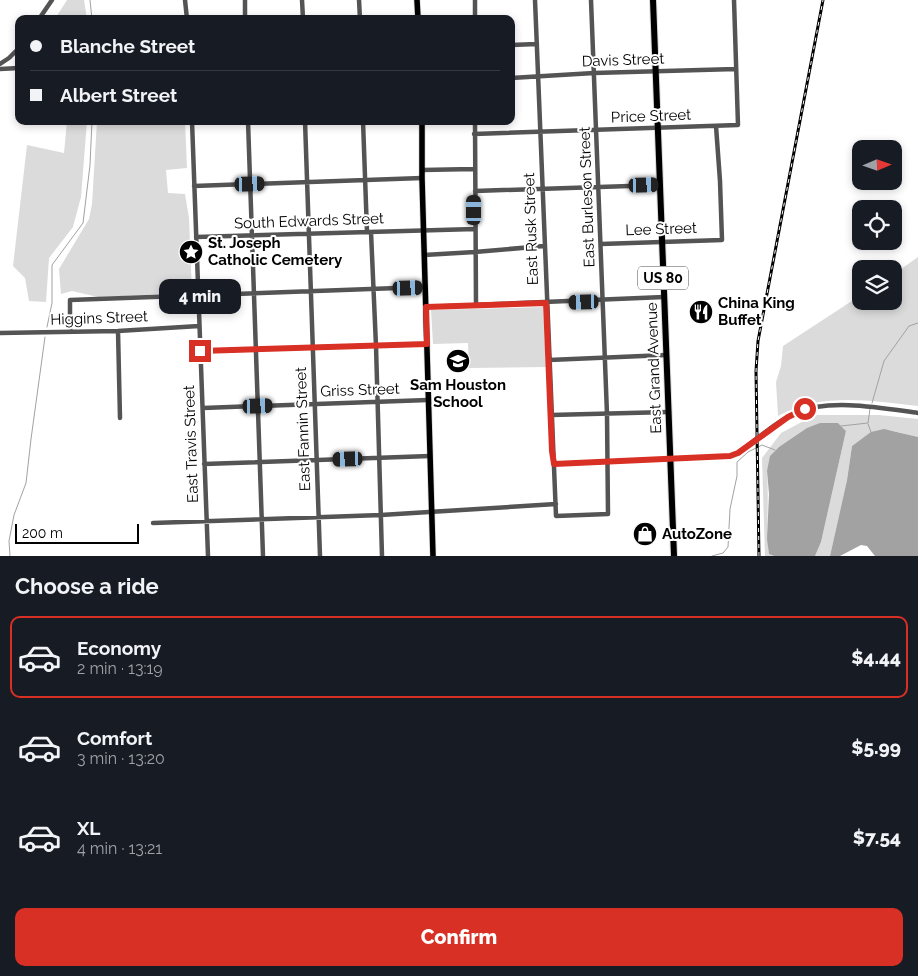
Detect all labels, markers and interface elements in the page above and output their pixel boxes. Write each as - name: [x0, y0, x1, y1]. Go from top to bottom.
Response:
- text: Blanche Street: [60, 35, 195, 57]
- street label: Davis Street: [581, 50, 665, 70]
- text: Albert Street: [60, 84, 177, 106]
- street label: Price Street: [611, 106, 691, 126]
- street label: East Burleson Street: [576, 126, 598, 268]
- north arrow: [852, 140, 902, 190]
- map controls: [852, 140, 902, 310]
- street label: East Rusk Street: [520, 172, 542, 286]
- car: [234, 176, 265, 192]
- car: [628, 177, 659, 193]
- car: [466, 195, 481, 225]
- button: locate: [852, 200, 902, 250]
- street label: South Edwards Street: [234, 209, 384, 233]
- street label: Lee Street: [625, 219, 697, 239]
- place label: St. Joseph Catholic Cemetery: [208, 234, 343, 269]
- place icon: St. Joseph Catholic Cemetery: [178, 239, 204, 265]
- button: layers: [852, 260, 902, 310]
- road number: US 80: [638, 266, 688, 290]
- callout: 4 min: [159, 278, 241, 314]
- car: [392, 280, 423, 296]
- text: 4 min: [179, 287, 221, 306]
- car: [568, 294, 599, 310]
- place label: China King Buffet: [718, 294, 795, 329]
- restaurant icon: China King Buffet: [688, 299, 714, 325]
- street label: East Grand Avenue: [643, 302, 665, 434]
- street label: Higgins Street: [50, 307, 148, 329]
- route end: [189, 340, 211, 362]
- school or university icon: Sam Houston School: [445, 348, 471, 374]
- street label: East Fannin Street: [292, 367, 314, 491]
- place label: Sam Houston School: [410, 376, 506, 411]
- street label: Griss Street: [320, 380, 400, 400]
- street label: East Travis Street: [180, 385, 202, 503]
- car: [242, 398, 273, 414]
- route start: [794, 398, 816, 420]
- car: [332, 451, 363, 467]
- scale bar: [15, 521, 139, 544]
- shop icon: AutoZone: [632, 521, 658, 547]
- text: 200 m: [22, 525, 63, 541]
- place label: AutoZone: [662, 525, 732, 543]
- text: Choose a ride: [15, 573, 159, 599]
- icon: car: [17, 635, 62, 680]
- text: Economy: [77, 637, 161, 659]
- text: $4.44: [851, 646, 901, 668]
- text: 2 min · 13:19: [77, 659, 163, 678]
- icon: car: [17, 725, 62, 770]
- text: Comfort: [77, 727, 152, 749]
- text: $5.99: [851, 736, 901, 758]
- text: 3 min · 13:20: [77, 749, 165, 768]
- icon: car: [17, 815, 62, 860]
- text: XL: [77, 817, 100, 839]
- text: $7.54: [853, 826, 901, 848]
- text: 4 min · 13:21: [77, 839, 162, 858]
- button: Confirm: [15, 908, 903, 966]

